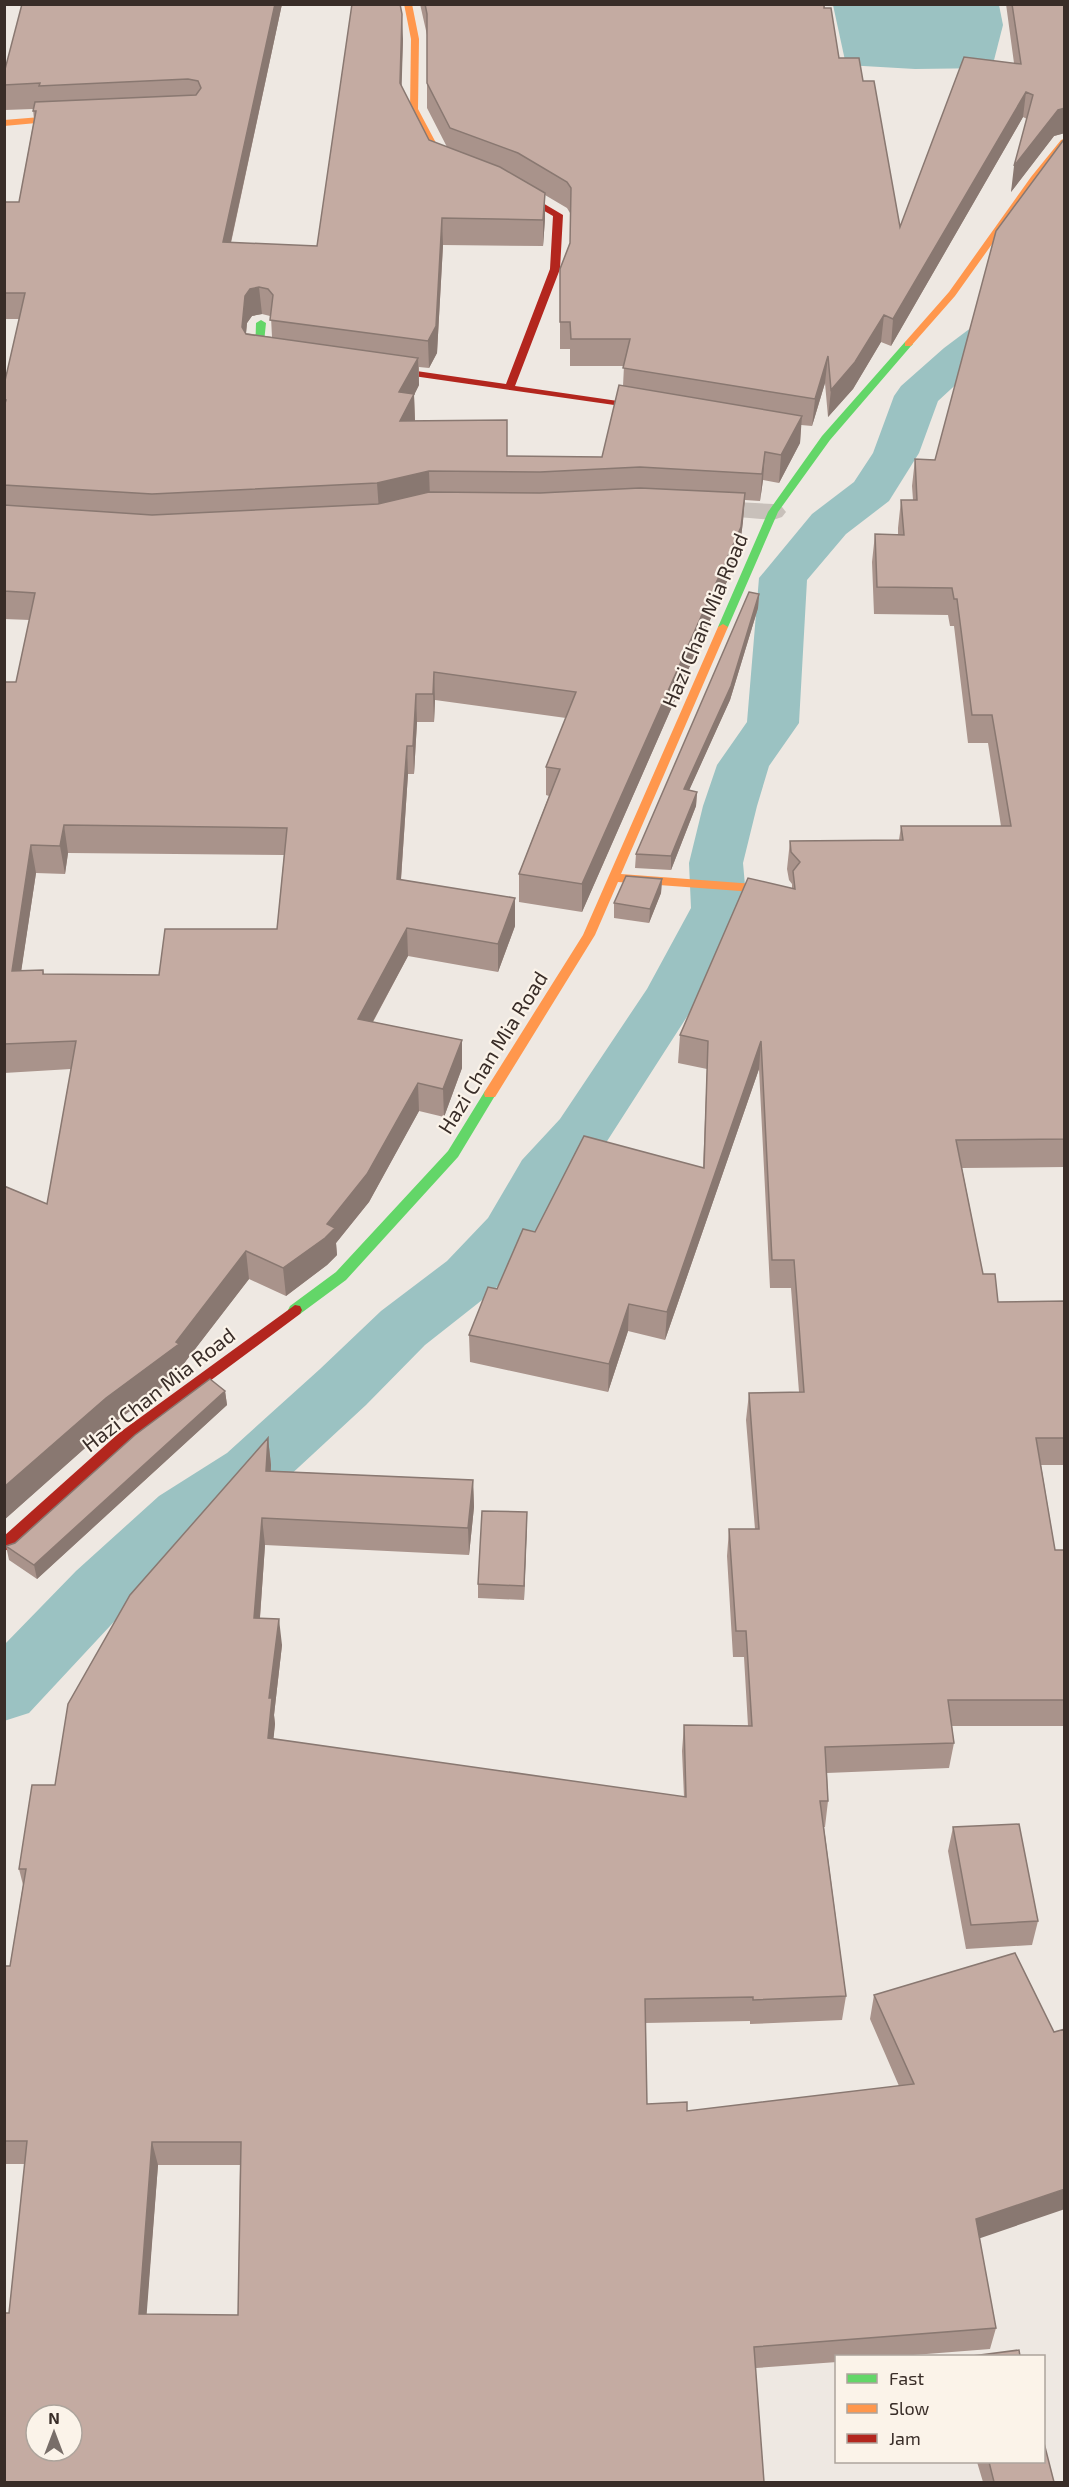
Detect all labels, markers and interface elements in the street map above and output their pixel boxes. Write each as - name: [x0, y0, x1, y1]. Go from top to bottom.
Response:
- street label: Hazi Chan Mia Road: [656, 529, 752, 711]
- street label: Hazi Chan Mia Road: [432, 966, 552, 1138]
- street label: Hazi Chan Mia Road: [77, 1322, 239, 1456]
- legend: [835, 2355, 1045, 2463]
- text: Fast: [889, 2367, 924, 2389]
- text: Slow: [889, 2397, 930, 2419]
- north arrow: [24, 2403, 84, 2463]
- text: N: [48, 2408, 60, 2427]
- text: Jam: [889, 2427, 921, 2449]

